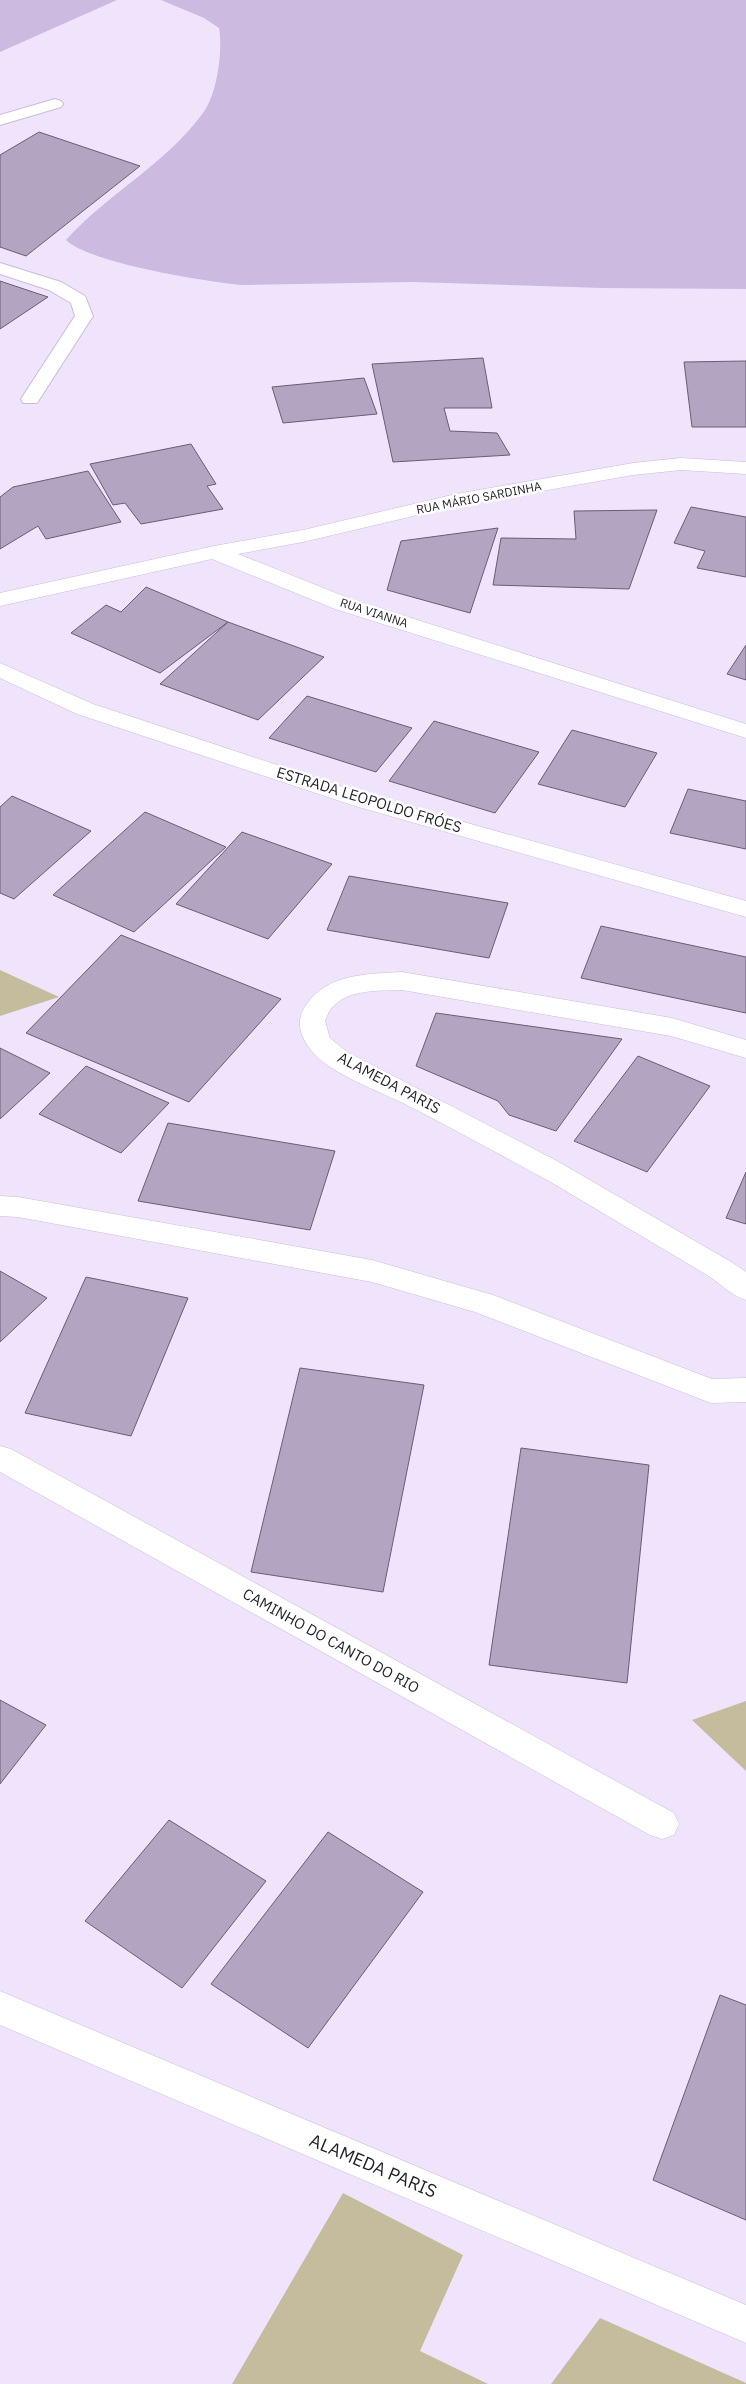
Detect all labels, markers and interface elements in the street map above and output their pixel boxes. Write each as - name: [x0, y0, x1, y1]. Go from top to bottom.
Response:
- street label: RUA MÁRIO SARDINHA: [415, 478, 543, 517]
- street label: RUA VIANNA: [338, 594, 410, 631]
- street label: ESTRADA LEOPOLDO FRÓES: [274, 762, 464, 837]
- street label: ALAMEDA PARIS: [335, 1048, 444, 1118]
- street label: CAMINHO DO CANTO DO RIO: [240, 1584, 423, 1697]
- street label: ALAMEDA PARIS: [306, 2128, 440, 2203]

